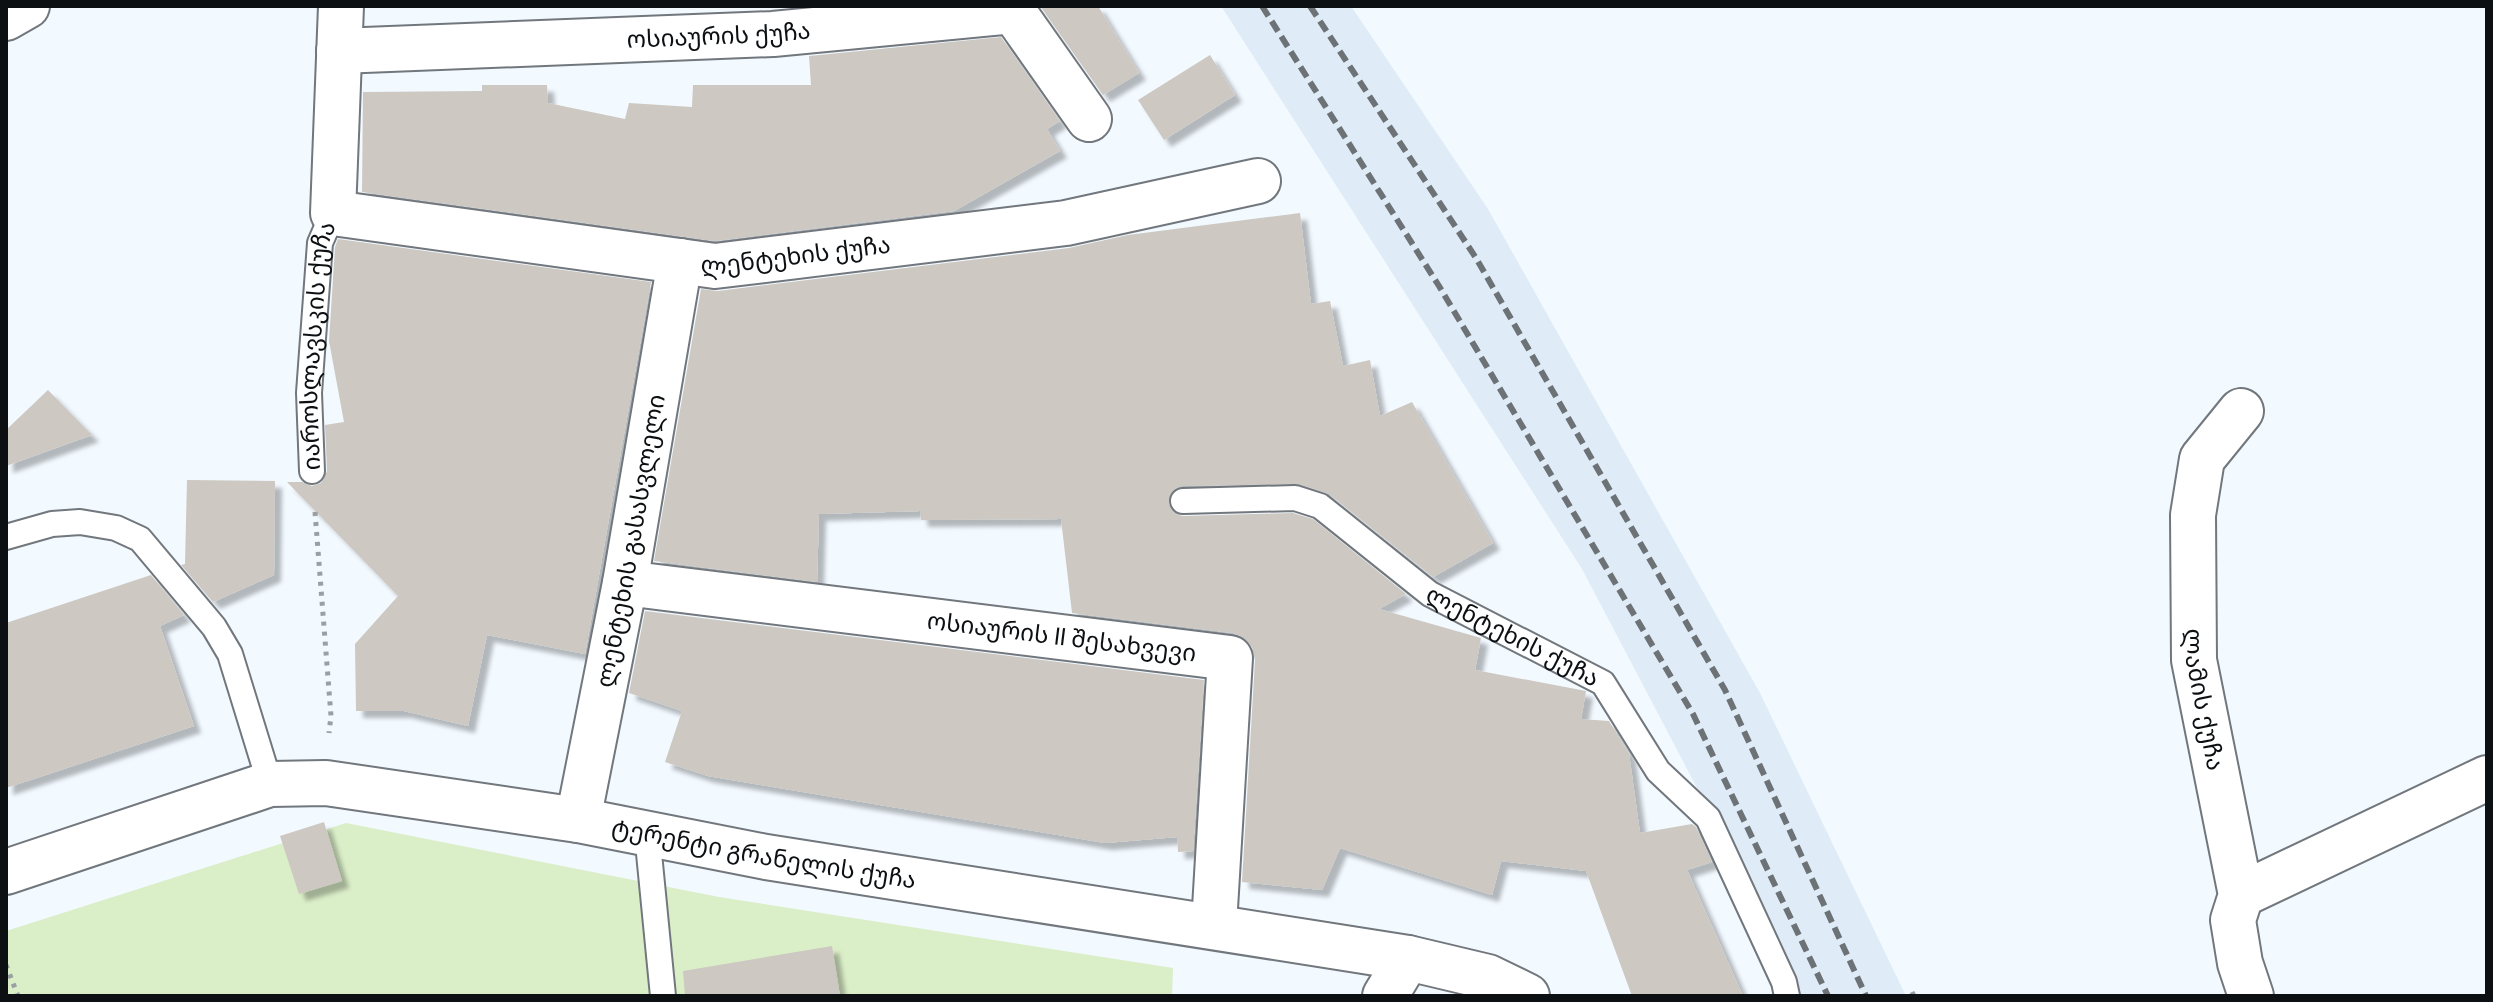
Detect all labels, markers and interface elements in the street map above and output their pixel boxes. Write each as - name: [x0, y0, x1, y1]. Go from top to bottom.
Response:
- street label: ოსიაურის ქუჩა: [626, 16, 812, 54]
- street label: იაროსლავსკის ქუჩა: [295, 217, 342, 471]
- street label: ლენტეხის ქუჩა: [699, 231, 892, 281]
- street label: ლენტეხის გასასვლელი: [591, 392, 671, 690]
- street label: ლენტეხის ქუჩა: [1421, 580, 1604, 693]
- street label: ოსიაურის II შესახვევი: [926, 607, 1198, 668]
- street label: ლამის ქუჩა: [2179, 628, 2230, 773]
- street label: ტერენტი გრანელის ქუჩა: [609, 813, 918, 894]

